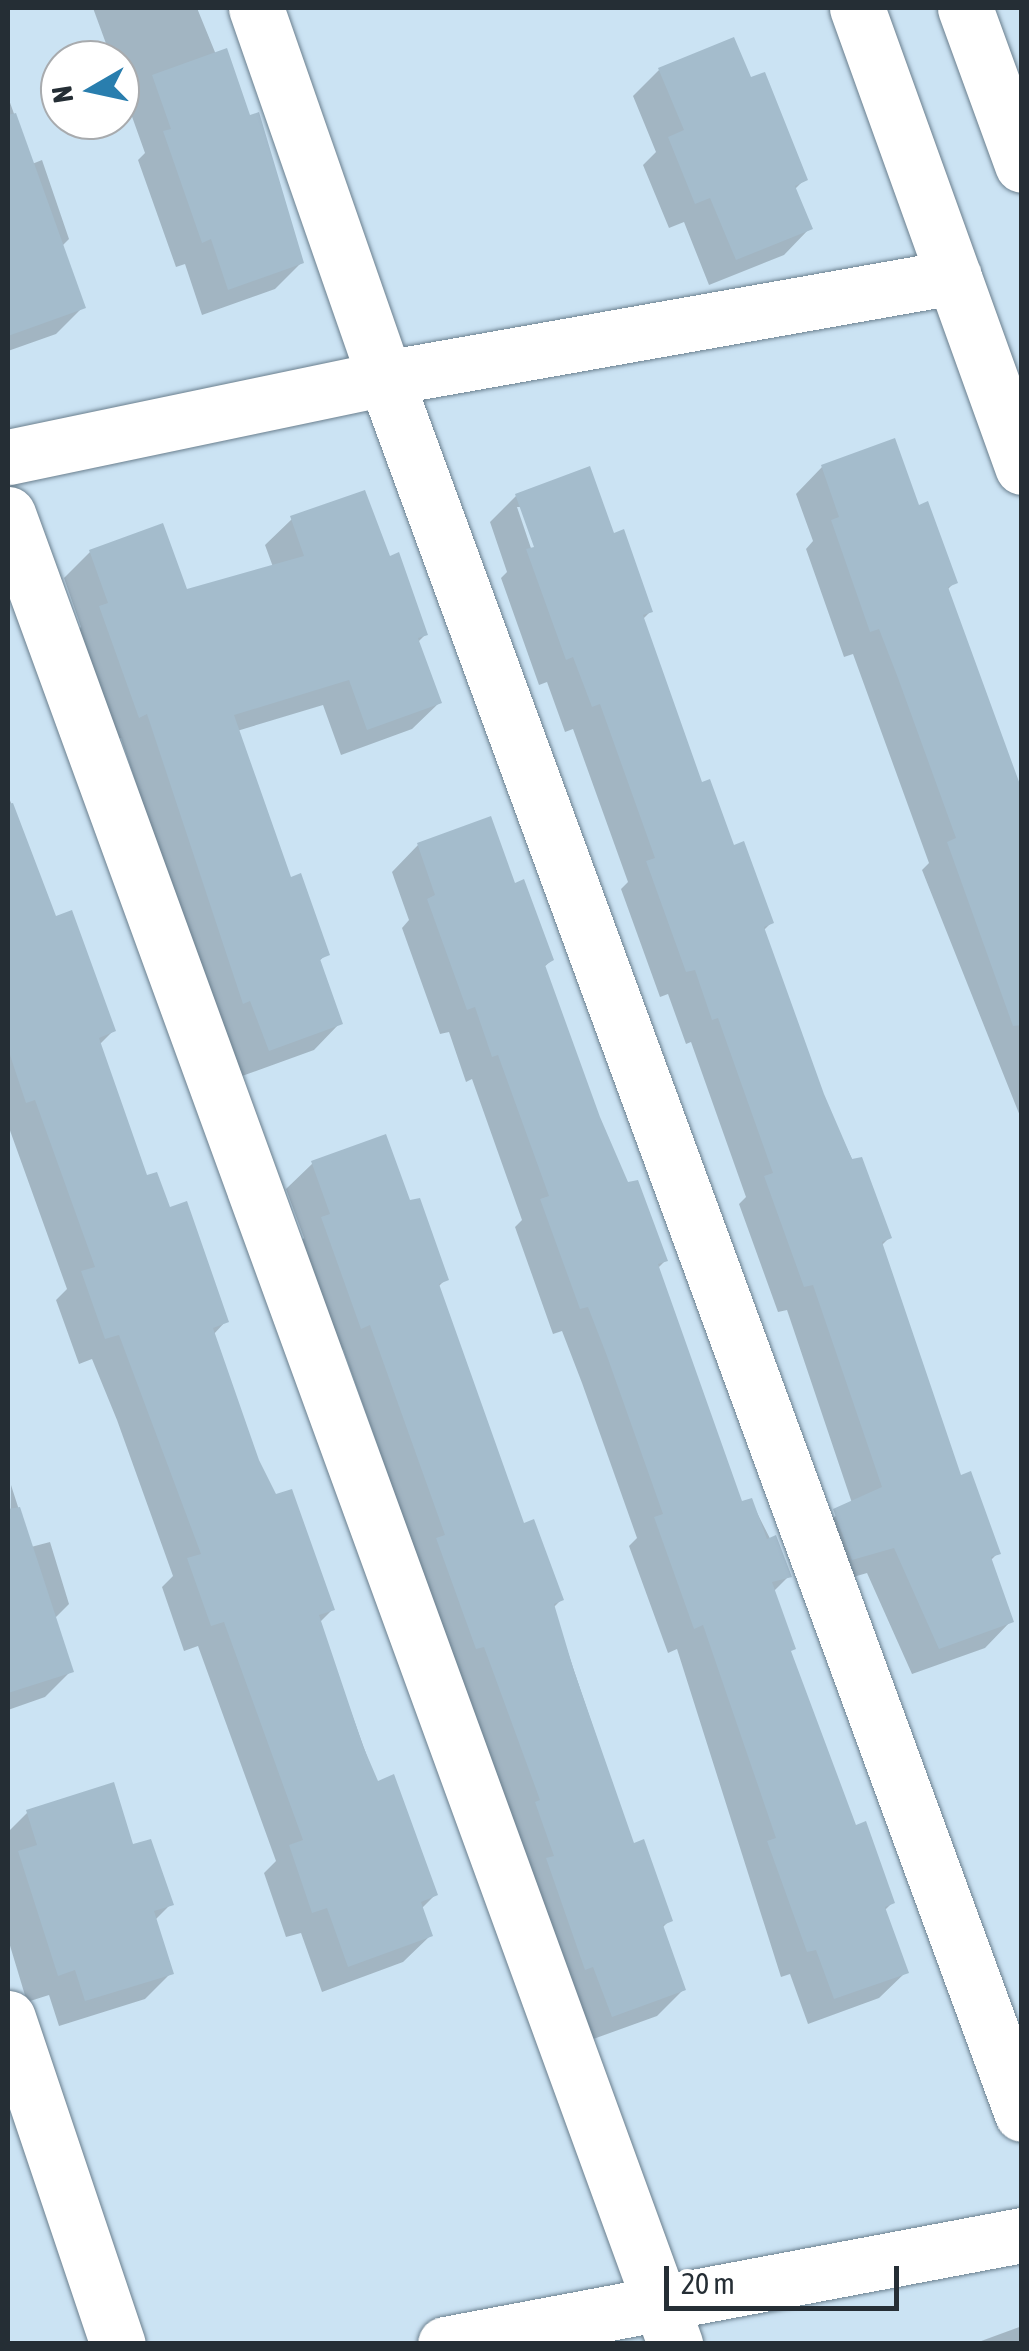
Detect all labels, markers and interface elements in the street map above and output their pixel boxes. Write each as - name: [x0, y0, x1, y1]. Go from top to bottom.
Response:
- north arrow: [40, 40, 140, 140]
- text: N: [45, 84, 79, 105]
- scale bar: [669, 2246, 904, 2308]
- text: 20 m: [681, 2266, 735, 2300]

